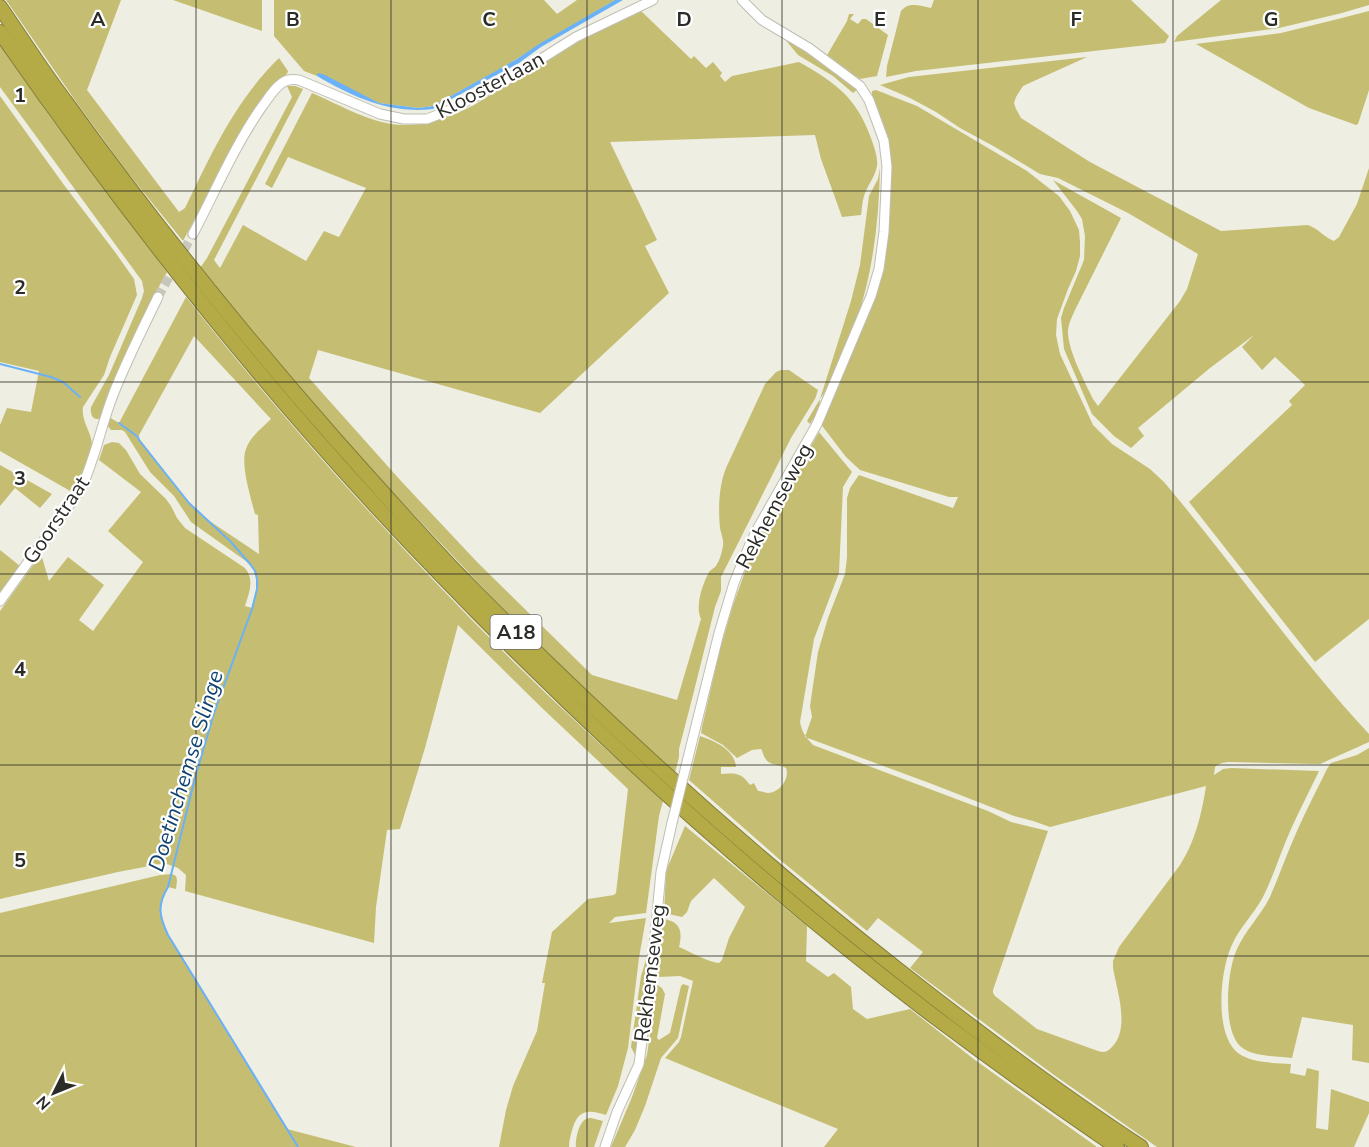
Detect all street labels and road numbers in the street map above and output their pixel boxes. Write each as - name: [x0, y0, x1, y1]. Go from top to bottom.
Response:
- street label: Kloosterlaan: [431, 45, 549, 125]
- street label: Rekhemseweg: [729, 438, 819, 574]
- street label: Goorstraat: [16, 470, 96, 569]
- road number: A18: [490, 615, 542, 649]
- street label: Rekhemseweg: [628, 902, 672, 1044]

